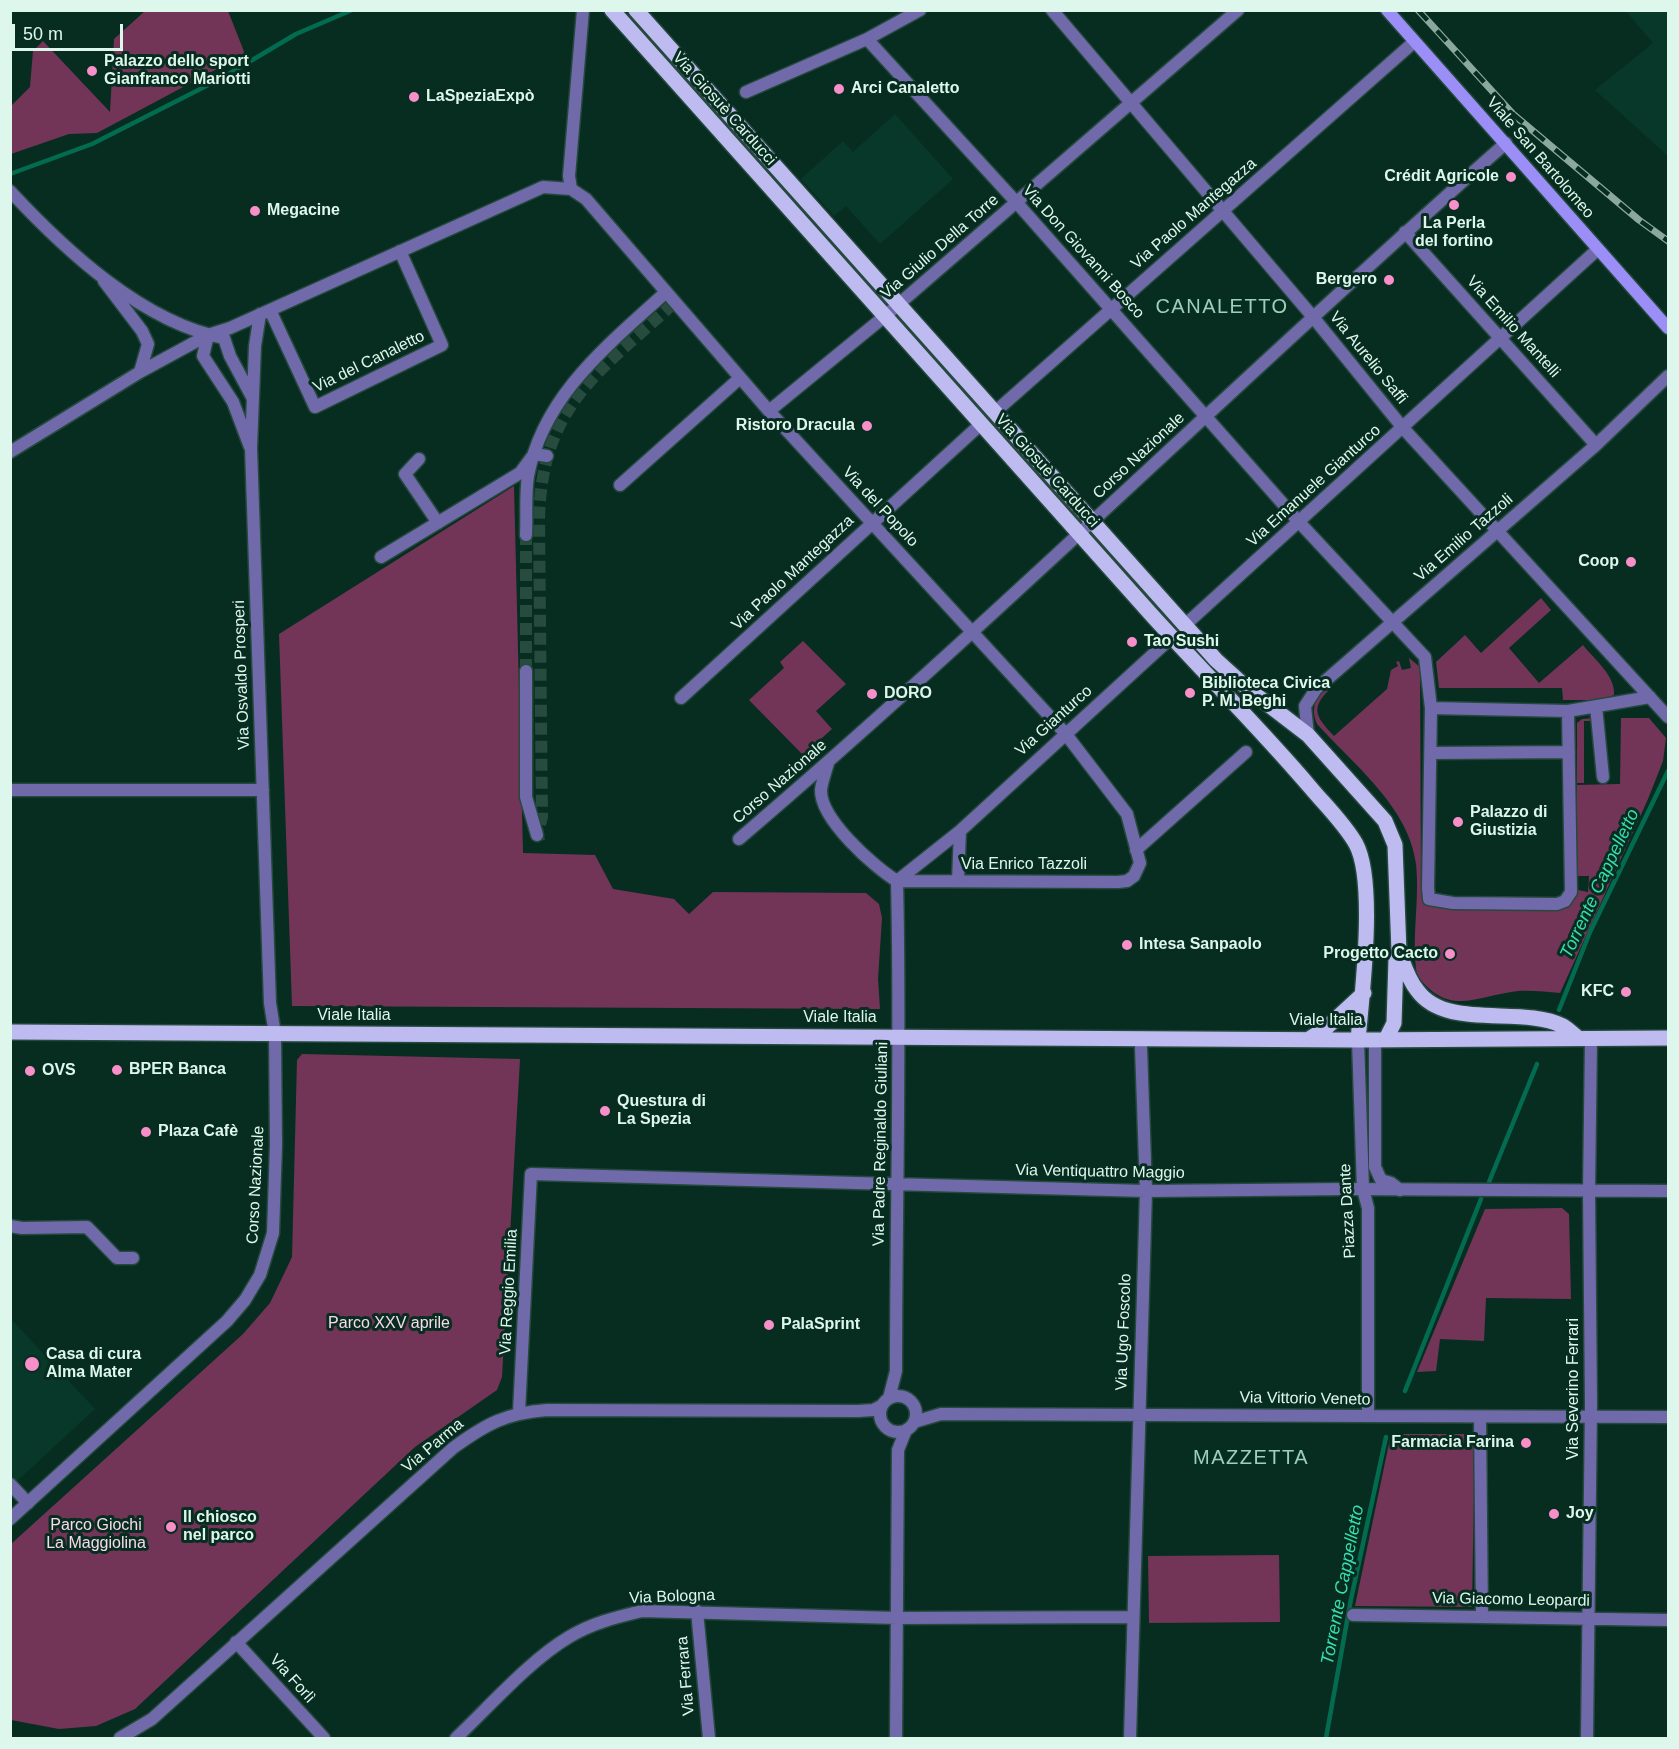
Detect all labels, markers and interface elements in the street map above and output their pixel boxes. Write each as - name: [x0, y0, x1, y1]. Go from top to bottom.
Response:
- scale bar: [15, 12, 126, 50]
- text: 50 m: [23, 24, 63, 44]
- street label: Via Giosuè Carducci: [668, 48, 780, 170]
- place label: Palazzo dello sport Gianfranco Mariotti: [104, 52, 251, 90]
- marker: Palazzo dello sport Gianfranco Mariotti: [85, 64, 99, 78]
- place label: Arci Canaletto: [851, 79, 959, 99]
- marker: Arci Canaletto: [832, 82, 846, 96]
- place label: LaSpeziaExpò: [426, 87, 534, 107]
- marker: LaSpeziaExpò: [407, 90, 421, 104]
- street label: Viale San Bartolomeo: [1482, 93, 1598, 223]
- street label: Via Paolo Mantegazza: [1127, 154, 1261, 274]
- place label: Crédit Agricole: [1384, 167, 1499, 187]
- marker: Crédit Agricole: [1504, 170, 1518, 184]
- street label: Via Don Giovanni Bosco: [1018, 181, 1148, 323]
- street label: Via Giulio Della Torre: [877, 191, 1003, 303]
- marker: La Perla del fortino: [1447, 198, 1461, 212]
- place label: Megacine: [267, 201, 340, 221]
- marker: Megacine: [248, 204, 262, 218]
- place label: La Perla del fortino: [1415, 214, 1493, 252]
- place label: Bergero: [1316, 270, 1377, 290]
- street label: Via Emilio Mantelli: [1462, 272, 1564, 382]
- marker: Bergero: [1382, 273, 1396, 287]
- district label: CANALETTO: [1155, 295, 1289, 319]
- street label: Via Aurelio Saffi: [1325, 308, 1411, 408]
- street label: Via del Canaletto: [310, 327, 428, 397]
- street label: Corso Nazionale: [1089, 409, 1189, 503]
- street label: Via Giosuè Carducci: [991, 410, 1103, 532]
- place label: Ristoro Dracula: [736, 416, 855, 436]
- marker: Ristoro Dracula: [860, 419, 874, 433]
- street label: Via Emanuele Gianturco: [1243, 421, 1385, 551]
- street label: Via del Popolo: [838, 463, 922, 551]
- street label: Via Emilio Tazzoli: [1411, 490, 1517, 586]
- street label: Via Paolo Mantegazza: [728, 511, 858, 635]
- place label: Coop: [1578, 552, 1619, 572]
- marker: Coop: [1624, 555, 1638, 569]
- street label: Via Osvaldo Prosperi: [230, 600, 254, 750]
- place label: Tao Sushi: [1144, 632, 1219, 652]
- marker: Tao Sushi: [1125, 635, 1139, 649]
- place label: Biblioteca Civica P. M. Beghi: [1202, 674, 1330, 712]
- street label: Via Gianturco: [1012, 682, 1096, 760]
- place label: DORO: [884, 684, 932, 704]
- marker: Biblioteca Civica P. M. Beghi: [1183, 686, 1197, 700]
- marker: DORO: [865, 687, 879, 701]
- street label: Corso Nazionale: [729, 736, 831, 828]
- place label: Palazzo di Giustizia: [1470, 803, 1547, 841]
- water label: Torrente Cappelletto: [1556, 806, 1644, 962]
- marker: Palazzo di Giustizia: [1451, 815, 1465, 829]
- street label: Via Enrico Tazzoli: [961, 855, 1087, 875]
- place label: Intesa Sanpaolo: [1139, 935, 1262, 955]
- marker: Intesa Sanpaolo: [1120, 938, 1134, 952]
- place label: Progetto Cacto: [1323, 944, 1438, 964]
- marker: Progetto Cacto: [1443, 947, 1457, 961]
- place label: KFC: [1581, 982, 1614, 1002]
- marker: KFC: [1619, 985, 1633, 999]
- street label: Viale Italia: [317, 1006, 391, 1026]
- street label: Viale Italia: [803, 1008, 877, 1028]
- street label: Viale Italia: [1289, 1011, 1363, 1031]
- street label: Via Padre Reginaldo Giuliani: [870, 1042, 892, 1246]
- place label: BPER Banca: [129, 1060, 226, 1080]
- place label: OVS: [42, 1061, 76, 1081]
- marker: BPER Banca: [110, 1063, 124, 1077]
- marker: OVS: [23, 1064, 37, 1078]
- place label: Questura di La Spezia: [617, 1092, 706, 1130]
- marker: Questura di La Spezia: [598, 1104, 612, 1118]
- place label: Plaza Cafè: [158, 1122, 238, 1142]
- marker: Plaza Cafè: [139, 1125, 153, 1139]
- street label: Corso Nazionale: [243, 1125, 269, 1245]
- street label: Via Ventiquattro Maggio: [1015, 1161, 1185, 1183]
- street label: Piazza Dante: [1336, 1163, 1360, 1259]
- street label: Via Reggio Emilia: [496, 1229, 522, 1355]
- street label: Via Ugo Foscolo: [1112, 1273, 1136, 1391]
- park label: Parco XXV aprile: [328, 1314, 450, 1334]
- place label: PalaSprint: [781, 1315, 860, 1335]
- marker: PalaSprint: [762, 1318, 776, 1332]
- street label: Via Severino Ferrari: [1564, 1318, 1584, 1460]
- place label: Casa di cura Alma Mater: [46, 1345, 141, 1383]
- marker: Casa di cura Alma Mater: [23, 1355, 41, 1373]
- street label: Via Vittorio Veneto: [1239, 1388, 1371, 1410]
- street label: Via Parma: [398, 1415, 468, 1477]
- place label: Farmacia Farina: [1391, 1433, 1514, 1453]
- marker: Farmacia Farina: [1519, 1436, 1533, 1450]
- district label: MAZZETTA: [1193, 1446, 1309, 1470]
- water label: Torrente Cappelletto: [1317, 1503, 1369, 1667]
- place label: Joy: [1566, 1504, 1594, 1524]
- marker: Joy: [1547, 1507, 1561, 1521]
- place label: Il chiosco nel parco: [183, 1508, 257, 1546]
- park label: Parco Giochi La Maggiolina: [46, 1516, 146, 1554]
- marker: Il chiosco nel parco: [164, 1520, 178, 1534]
- street label: Via Bologna: [629, 1586, 715, 1608]
- street label: Via Giacomo Leopardi: [1432, 1589, 1590, 1611]
- street label: Via Ferrara: [673, 1635, 699, 1717]
- street label: Via Forlì: [265, 1651, 319, 1707]

